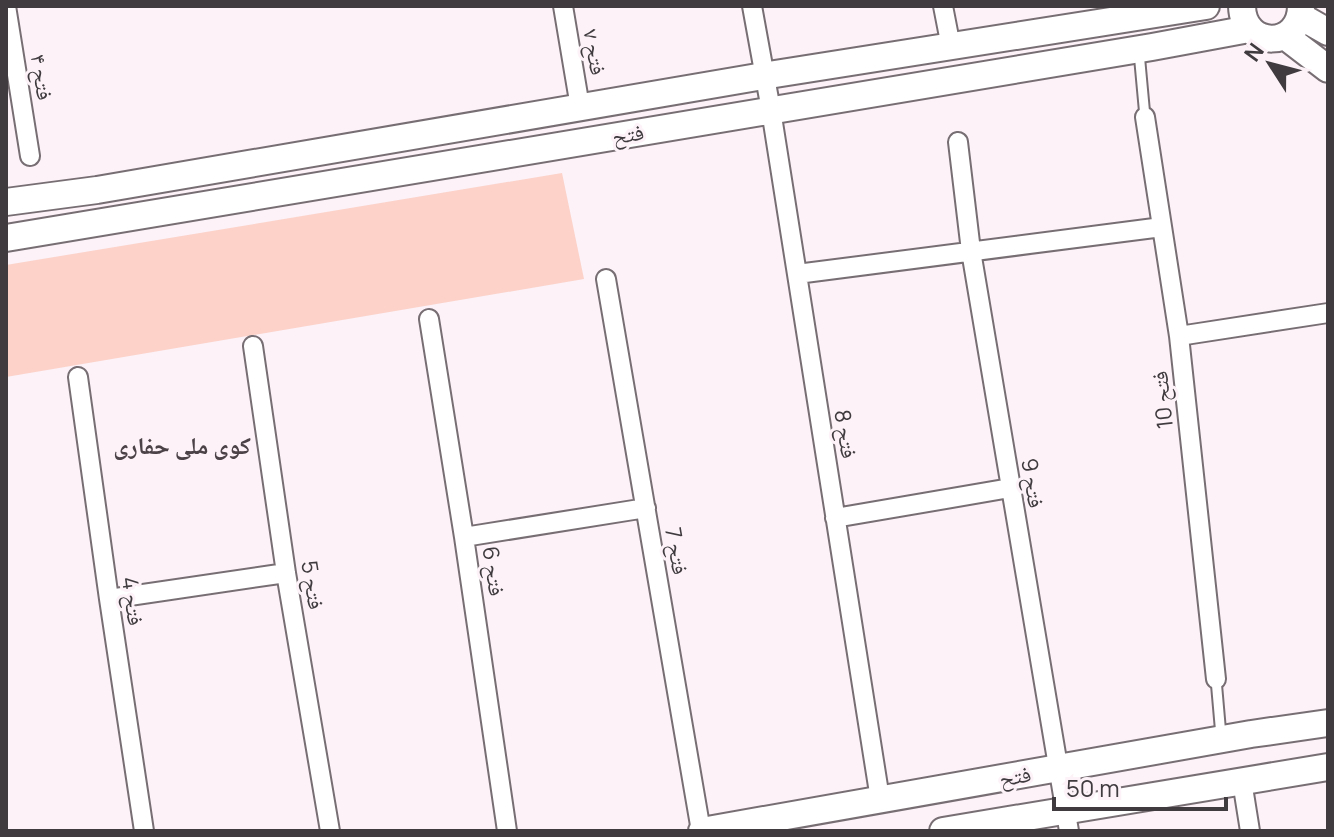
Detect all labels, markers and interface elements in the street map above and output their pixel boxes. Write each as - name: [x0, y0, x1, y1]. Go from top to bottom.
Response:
- north arrow: [1230, 24, 1310, 104]
- street label: فتح ۷: [576, 27, 614, 77]
- text: N: [1237, 37, 1271, 67]
- street label: فتح ۴: [24, 52, 60, 102]
- street label: فتح: [610, 117, 646, 151]
- street label: فتح 10: [1144, 369, 1180, 431]
- street label: فتح 8: [827, 407, 865, 461]
- district label: کوی ملی حفاری: [113, 428, 251, 461]
- street label: فتح 9: [1014, 456, 1052, 510]
- street label: فتح 7: [658, 525, 696, 577]
- street label: فتح 6: [476, 544, 512, 598]
- street label: فتح 5: [294, 558, 332, 612]
- street label: فتح 4: [115, 575, 151, 627]
- street label: فتح: [997, 758, 1033, 794]
- scale bar: [1054, 761, 1226, 811]
- text: 50 m: [1066, 771, 1120, 804]

